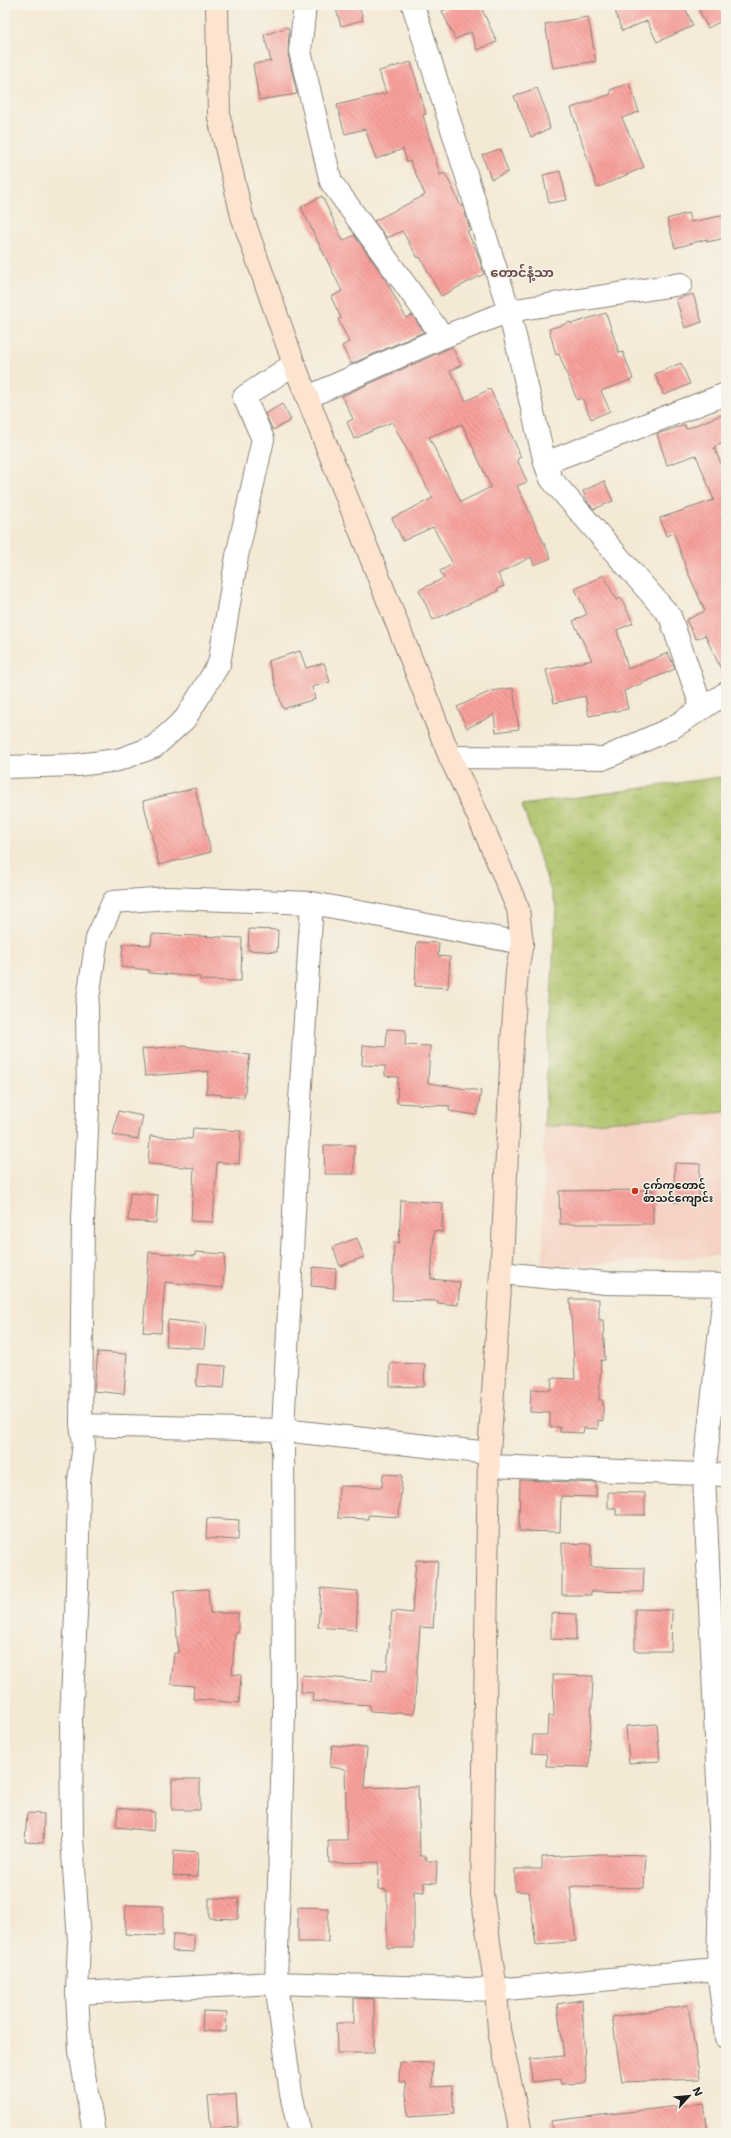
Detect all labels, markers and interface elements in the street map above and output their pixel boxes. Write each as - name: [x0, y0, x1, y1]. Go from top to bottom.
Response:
- district label: တောင်နံ့သာ: [490, 263, 554, 283]
- place label: ငှက်ကတောင် စာသင်ကျောင်း: [643, 1178, 713, 1207]
- marker: ငှက်ကတောင် စာသင်ကျောင်း: [630, 1186, 640, 1196]
- north arrow: [669, 2076, 709, 2116]
- text: N: [689, 2084, 706, 2099]

